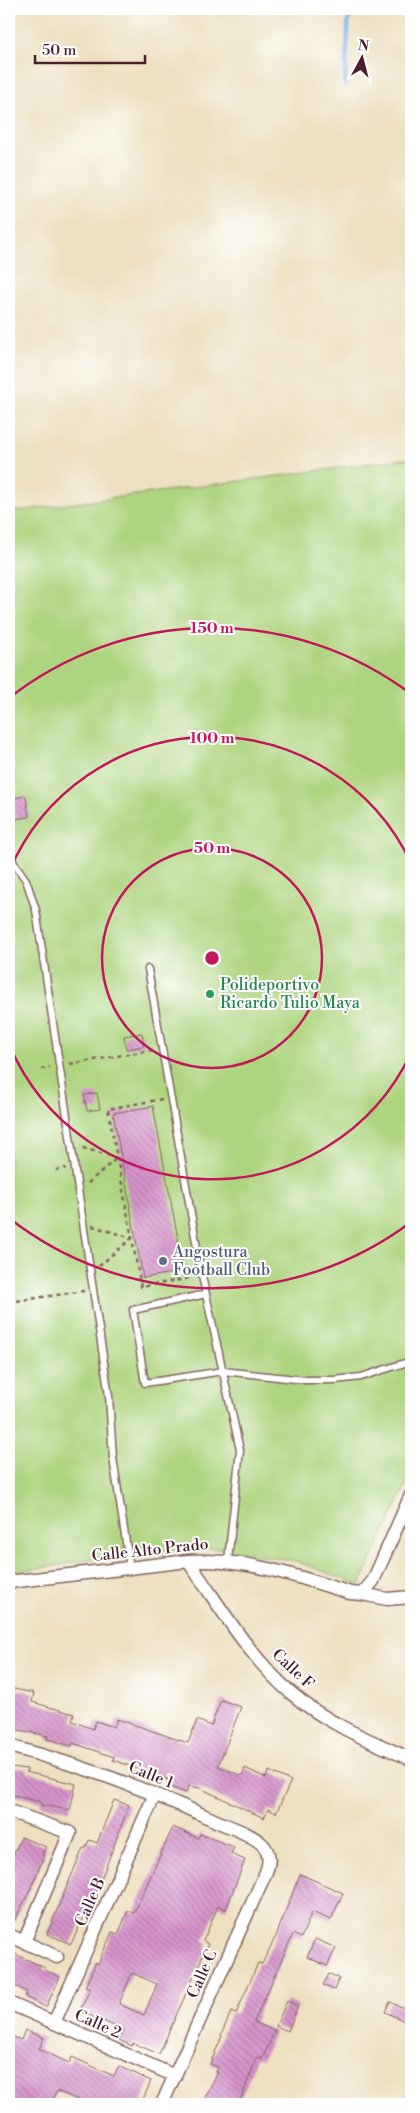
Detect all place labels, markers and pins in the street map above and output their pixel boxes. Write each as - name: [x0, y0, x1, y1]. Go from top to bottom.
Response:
- centre of rings: [203, 949, 221, 967]
- place label: Polideportivo Ricardo Tulio Maya: [220, 975, 361, 1013]
- marker: Polideportivo Ricardo Tulio Maya: [204, 988, 216, 1000]
- place label: Angostura Football Club: [172, 1242, 270, 1280]
- marker: Angostura Football Club: [157, 1255, 169, 1267]

